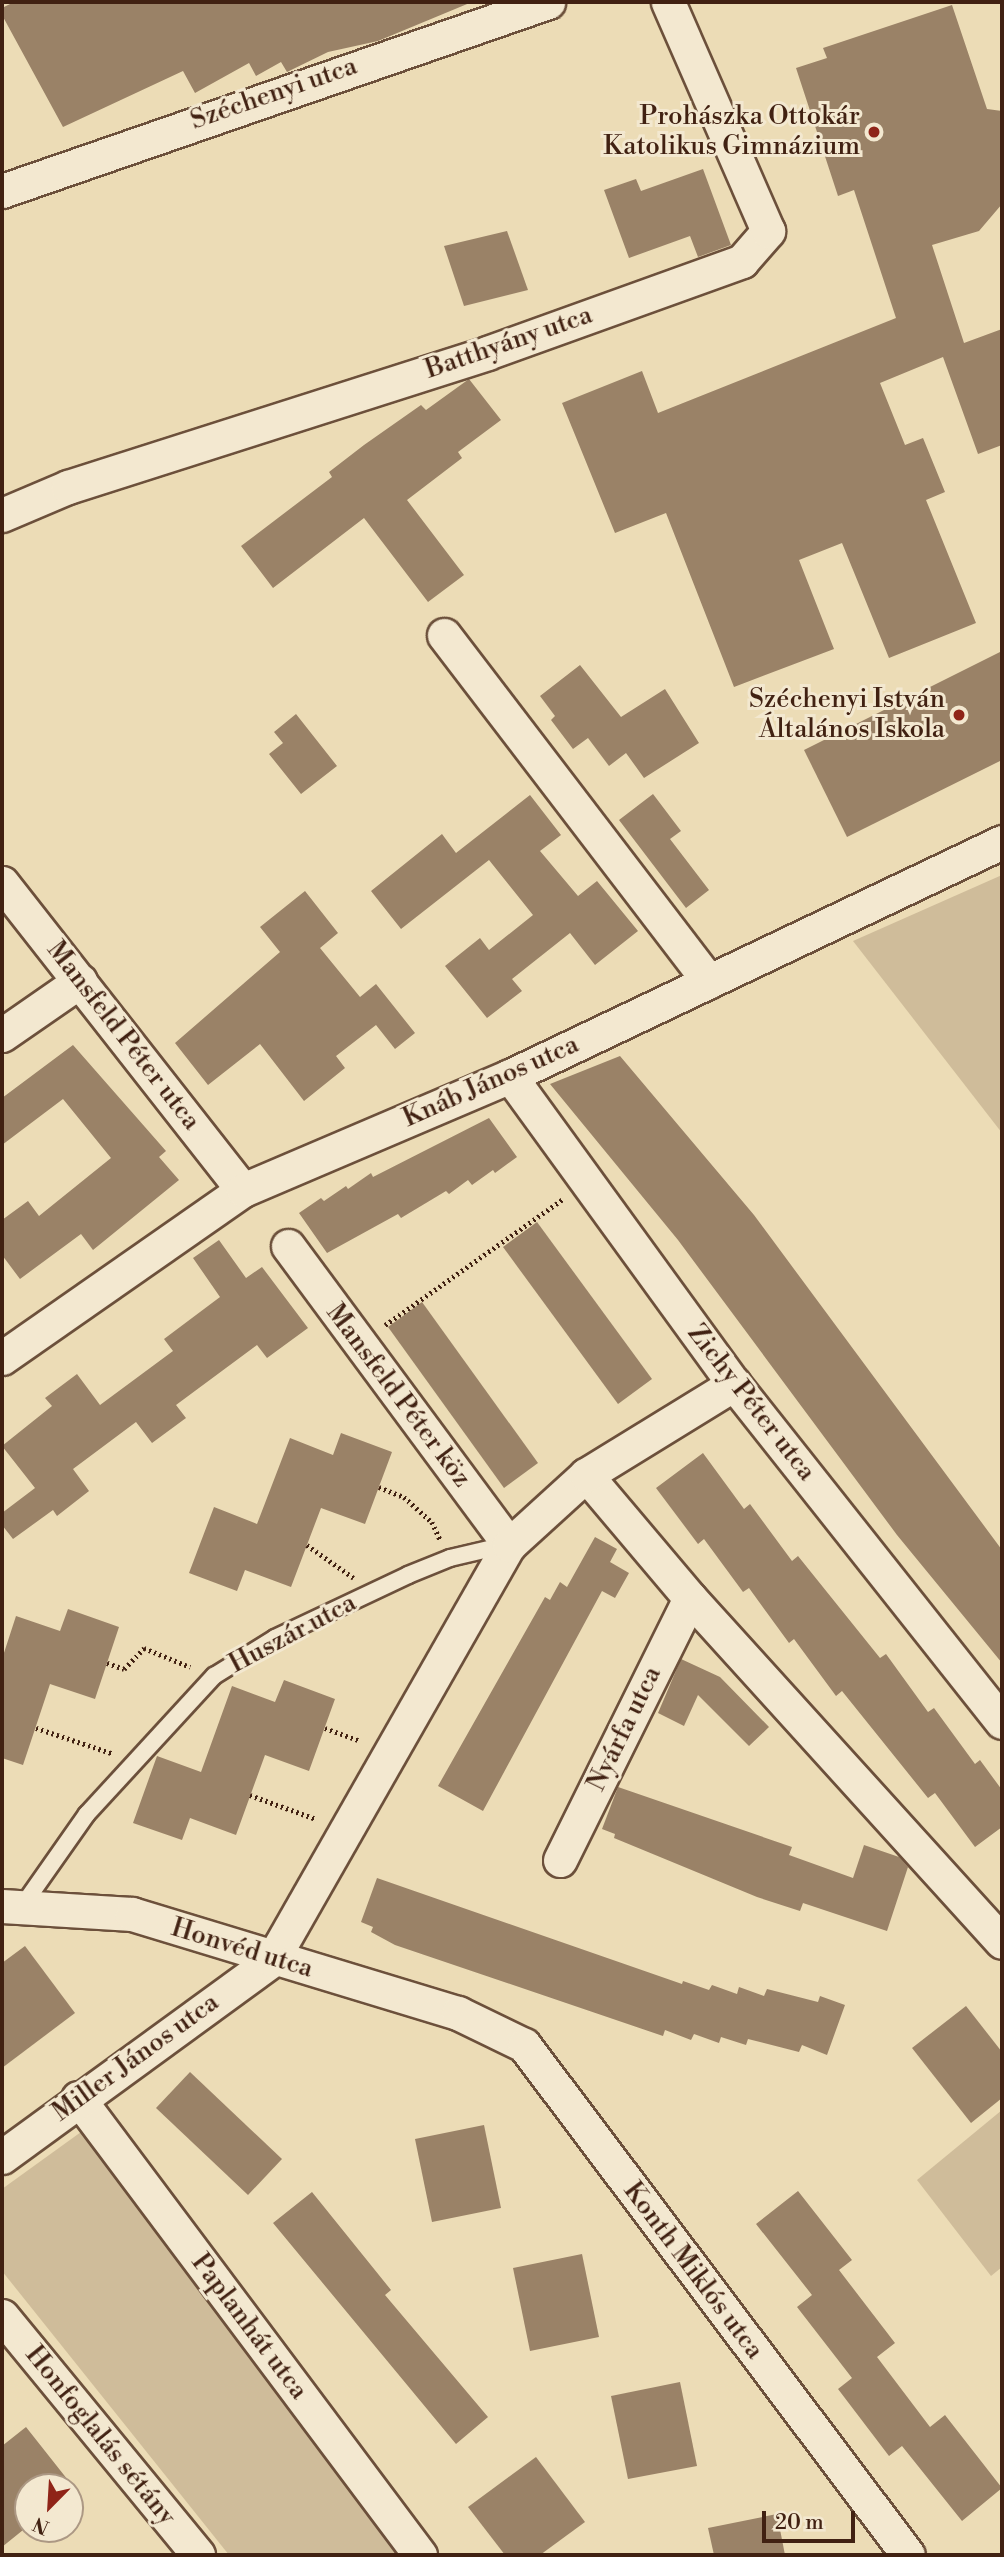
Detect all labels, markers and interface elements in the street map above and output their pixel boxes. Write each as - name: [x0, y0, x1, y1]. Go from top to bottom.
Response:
- street label: Széchenyi utca: [187, 51, 361, 137]
- place label: Prohászka Ottokár Katolikus Gimnázium: [603, 101, 860, 162]
- marker: Prohászka Ottokár Katolikus Gimnázium: [866, 124, 882, 140]
- street label: Batthyány utca: [421, 300, 597, 386]
- place label: Széchenyi István Általános Iskola: [749, 684, 945, 746]
- marker: Széchenyi István Általános Iskola: [951, 707, 967, 723]
- street label: Mansfeld Péter utca: [40, 935, 206, 1137]
- street label: Knáb János utca: [398, 1029, 584, 1135]
- street label: Mansfeld Péter köz: [319, 1298, 477, 1494]
- street label: Zichy Péter utca: [680, 1319, 822, 1487]
- street label: Huszár utca: [224, 1588, 362, 1680]
- street label: Nyárfa utca: [581, 1662, 669, 1796]
- street label: Honvéd utca: [167, 1913, 317, 1985]
- street label: Miller János utca: [47, 1987, 225, 2129]
- street label: Konth Miklós utca: [616, 2176, 770, 2366]
- street label: Paplanhát utca: [184, 2248, 314, 2406]
- street label: Honfoglalás sétány: [18, 2340, 182, 2532]
- north arrow: [14, 2473, 84, 2543]
- scale bar: [766, 2498, 859, 2542]
- text: 20 m: [775, 2510, 824, 2536]
- text: N: [30, 2511, 53, 2539]

